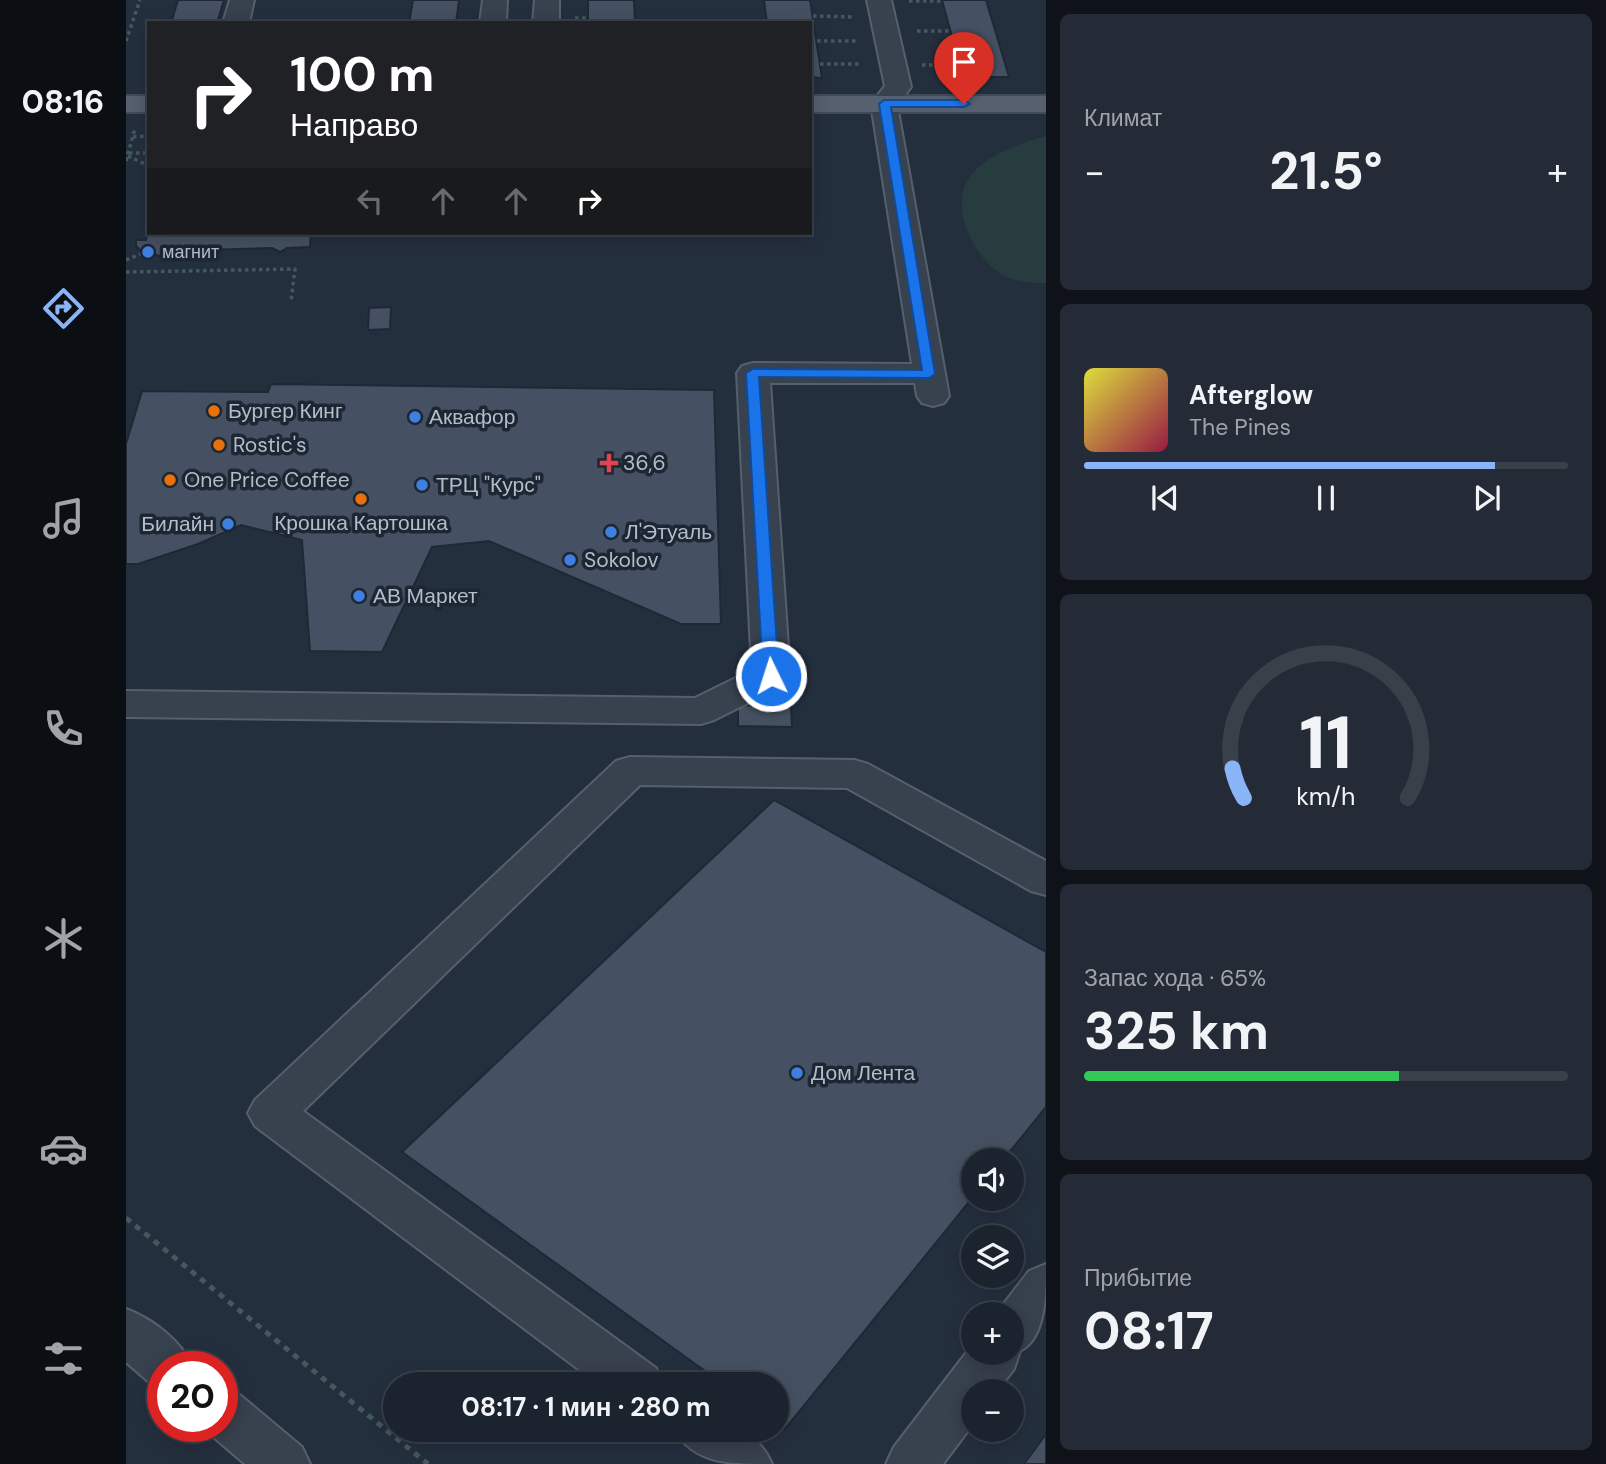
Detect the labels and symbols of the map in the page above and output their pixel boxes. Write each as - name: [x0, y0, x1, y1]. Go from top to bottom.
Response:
- pin: [934, 32, 994, 104]
- place label: магнит: [162, 240, 219, 264]
- marker: магнит: [140, 244, 156, 260]
- place label: Бургер Кинг: [228, 397, 343, 425]
- marker: Бургер Кинг: [206, 403, 222, 419]
- place label: Аквафор: [429, 403, 515, 431]
- marker: Аквафор: [407, 409, 423, 425]
- place label: Rostic's: [233, 431, 307, 459]
- marker: Rostic's: [211, 437, 227, 453]
- place label: 36,6: [623, 449, 666, 477]
- marker: 36,6: [601, 455, 617, 471]
- place label: One Price Coffee: [184, 466, 350, 494]
- place label: ТРЦ "Курс": [436, 471, 541, 499]
- marker: One Price Coffee: [162, 472, 178, 488]
- marker: ТРЦ "Курс": [414, 477, 430, 493]
- marker: Крошка Картошка: [353, 491, 369, 507]
- place label: Крошка Картошка: [274, 509, 448, 537]
- place label: Билайн: [141, 510, 214, 538]
- marker: Билайн: [220, 516, 236, 532]
- place label: Л'Этуаль: [625, 518, 712, 546]
- marker: Л'Этуаль: [603, 524, 619, 540]
- place label: Sokolov: [584, 546, 659, 574]
- marker: Sokolov: [562, 552, 578, 568]
- place label: АВ Маркет: [373, 582, 478, 610]
- marker: АВ Маркет: [351, 588, 367, 604]
- position arrow: [734, 639, 808, 713]
- place label: Дом Лента: [811, 1059, 916, 1087]
- marker: Дом Лента: [789, 1065, 805, 1081]
- speed limit sign: 20: [147, 1351, 238, 1442]

